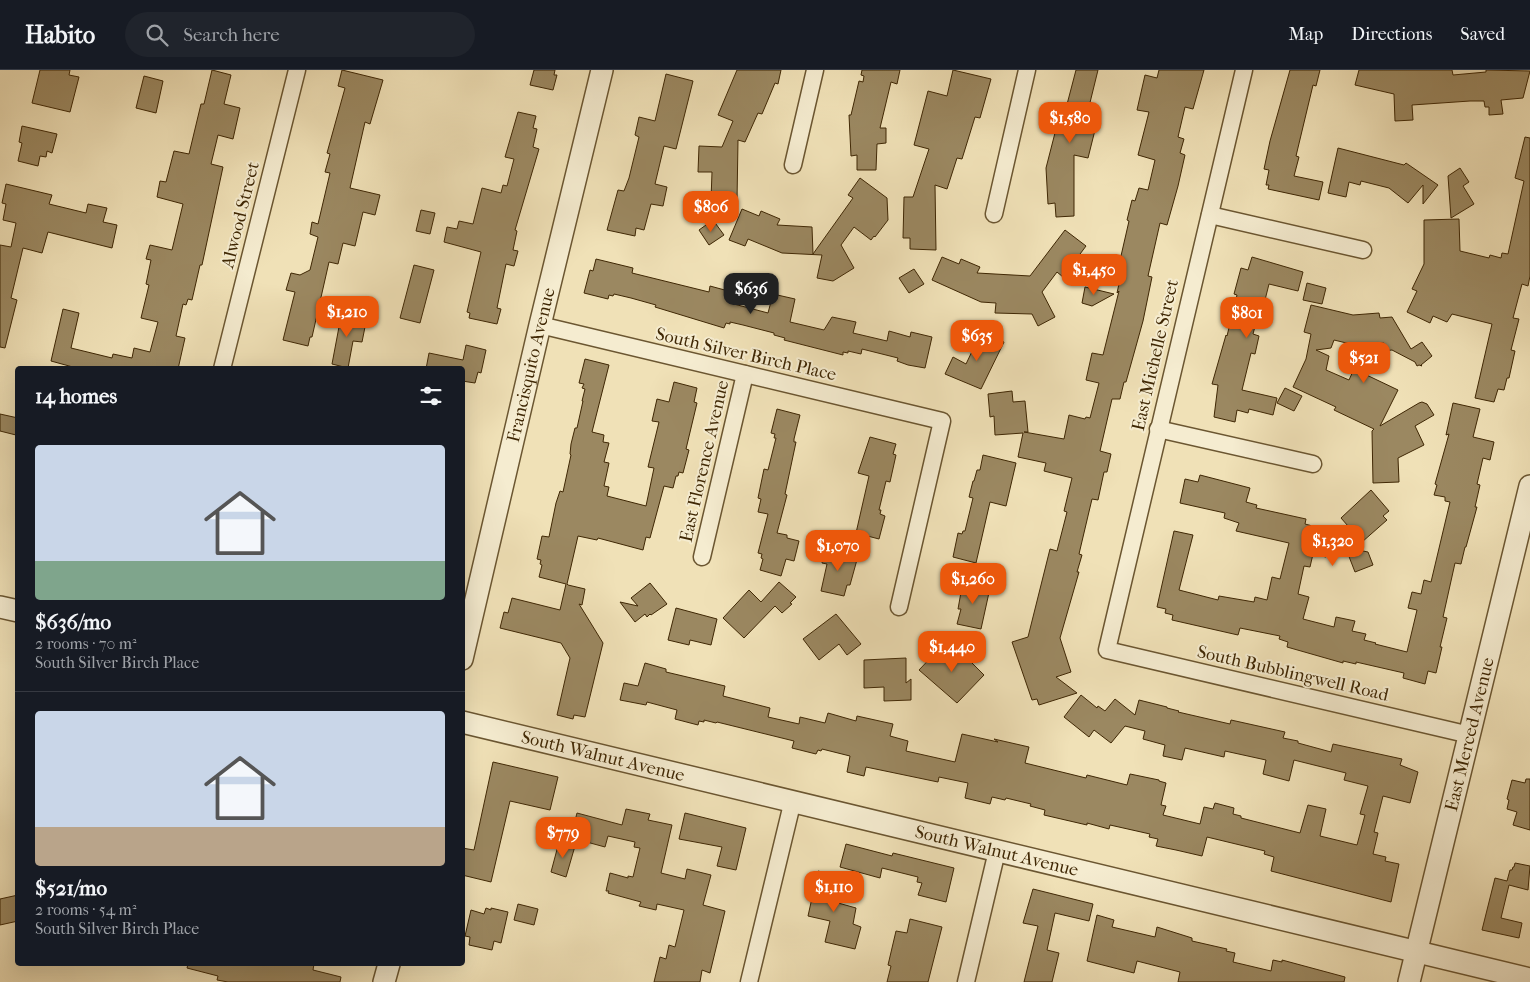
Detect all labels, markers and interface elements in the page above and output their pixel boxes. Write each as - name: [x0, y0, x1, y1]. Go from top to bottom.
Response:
- search box: [125, 12, 475, 57]
- text: Habito: [25, 21, 95, 49]
- icon: search: [143, 21, 171, 49]
- text: Search here: [183, 24, 280, 46]
- text: Map: [1289, 24, 1323, 45]
- text: Directions: [1351, 24, 1432, 45]
- text: Saved: [1460, 24, 1505, 45]
- pin: $1,580: [1029, 102, 1111, 144]
- text: $1,580: [1050, 108, 1090, 127]
- street label: Alwood Street: [217, 159, 264, 271]
- pin: $806: [681, 190, 741, 233]
- text: $806: [694, 197, 728, 216]
- pin: $1,450: [1053, 254, 1135, 296]
- text: $1,450: [1073, 260, 1115, 279]
- pin: $636: [721, 272, 781, 315]
- street label: East Michelle Street: [1128, 277, 1183, 433]
- text: $636: [735, 279, 767, 298]
- street label: Francisquito Avenue: [503, 285, 560, 444]
- pin: $1,210: [306, 296, 388, 338]
- pin: $801: [1217, 296, 1277, 339]
- text: $1,210: [327, 302, 367, 321]
- text: $801: [1231, 303, 1263, 322]
- pin: $635: [947, 320, 1007, 362]
- street label: South Silver Birch Place: [654, 323, 838, 386]
- text: $635: [962, 326, 992, 345]
- pin: $521: [1334, 342, 1394, 384]
- text: $521: [1349, 348, 1379, 367]
- street label: East Florence Avenue: [676, 378, 733, 544]
- icon: filters: [417, 382, 445, 410]
- text: 14 homes: [35, 384, 117, 408]
- icon: home: [195, 478, 285, 568]
- pin: $1,320: [1292, 524, 1374, 567]
- pin: $1,070: [797, 530, 879, 572]
- text: $1,320: [1312, 531, 1354, 550]
- text: $1,070: [816, 536, 860, 555]
- pin: $1,260: [932, 562, 1014, 605]
- text: $1,260: [951, 569, 995, 588]
- text: $636/mo: [35, 610, 111, 634]
- pin: $1,440: [911, 630, 993, 673]
- text: 2 rooms · 70 m²: [35, 634, 137, 653]
- text: $1,440: [929, 637, 975, 656]
- street label: South Bubblingwell Road: [1195, 641, 1391, 706]
- text: South Silver Birch Place: [35, 653, 199, 672]
- street label: East Merced Avenue: [1441, 655, 1499, 813]
- street label: South Walnut Avenue: [519, 727, 687, 786]
- icon: home: [195, 743, 285, 833]
- pin: $779: [533, 816, 593, 859]
- street label: South Walnut Avenue: [913, 821, 1081, 881]
- text: $779: [547, 823, 579, 842]
- pin: $1,110: [793, 870, 875, 913]
- text: $521/mo: [35, 876, 107, 900]
- text: $1,110: [815, 877, 853, 896]
- text: 2 rooms · 54 m²: [35, 900, 136, 919]
- text: South Silver Birch Place: [35, 919, 199, 938]

